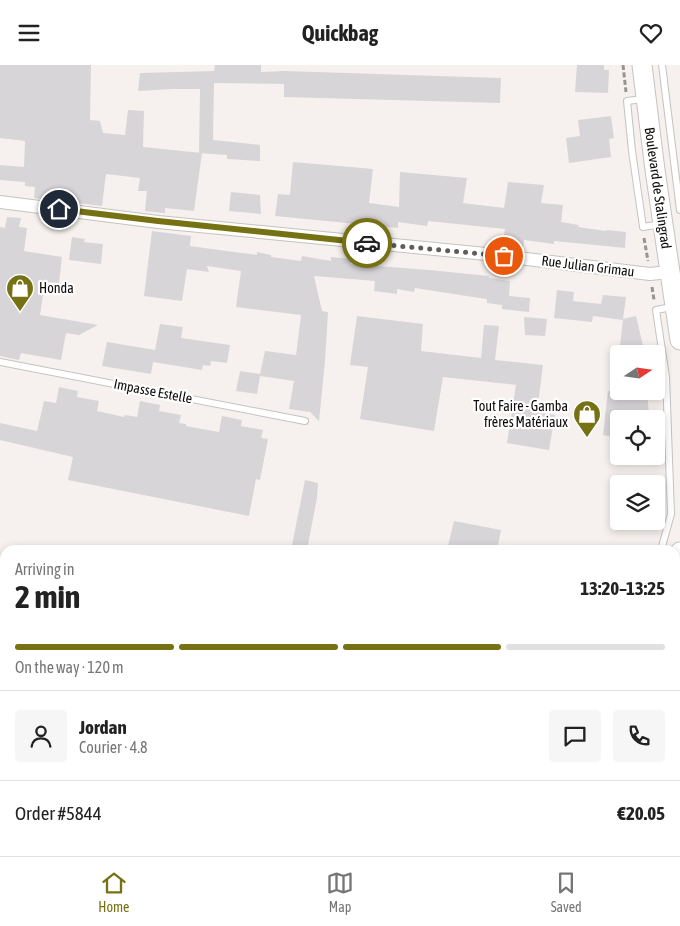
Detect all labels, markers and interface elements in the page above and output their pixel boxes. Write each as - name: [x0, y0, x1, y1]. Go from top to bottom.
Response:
- icon: menu: [15, 19, 43, 47]
- icon: heart: [637, 19, 665, 47]
- text: Quickbag: [302, 20, 378, 46]
- street label: Boulevard de Stalingrad: [642, 126, 674, 250]
- pin: [38, 188, 80, 230]
- icon: home: [45, 195, 73, 223]
- courier: [342, 218, 392, 268]
- icon: car: [353, 229, 381, 257]
- pin: [483, 235, 525, 277]
- icon: bag: [490, 242, 518, 270]
- street label: Rue Julian Grimau: [541, 252, 635, 280]
- shop icon: Honda: [5, 273, 35, 312]
- place label: Honda: [39, 280, 74, 296]
- north arrow: [610, 345, 665, 400]
- map controls: [610, 345, 665, 530]
- street label: Impasse Estelle: [112, 376, 194, 406]
- place label: Tout Faire - Gamba frères Matériaux: [473, 398, 568, 430]
- shop icon: Tout Faire - Gamba frères Matériaux: [572, 399, 602, 438]
- button: locate: [610, 410, 665, 465]
- button: layers: [610, 475, 665, 530]
- text: Arriving in: [15, 560, 75, 578]
- text: 13:20–13:25: [580, 577, 665, 599]
- text: 2 min: [15, 578, 80, 615]
- text: On the way · 120 m: [15, 658, 124, 676]
- button: person: [15, 710, 67, 762]
- button: chat: [549, 710, 601, 762]
- button: phone: [613, 710, 665, 762]
- text: Jordan: [79, 716, 127, 738]
- text: Courier · 4.8: [79, 738, 148, 756]
- text: Order #5844: [15, 802, 102, 824]
- text: €20.05: [617, 802, 665, 824]
- tab: Home: [98, 869, 129, 915]
- tab: Map: [326, 869, 354, 915]
- tab: Saved: [551, 869, 582, 915]

